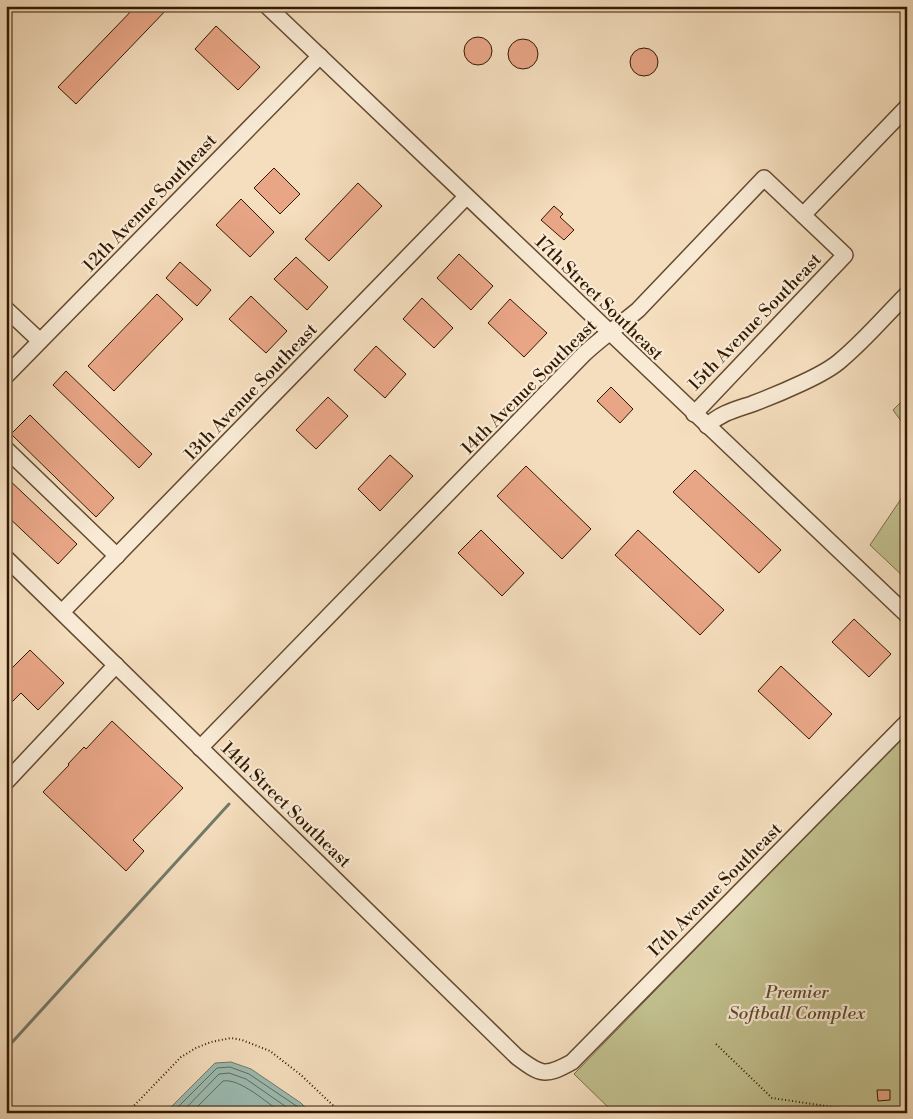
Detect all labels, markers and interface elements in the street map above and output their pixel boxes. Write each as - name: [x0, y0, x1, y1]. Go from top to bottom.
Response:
- street label: 12th Avenue Southeast: [78, 129, 222, 277]
- street label: 17th Street Southeast: [530, 231, 669, 366]
- street label: 15th Avenue Southeast: [683, 248, 827, 396]
- street label: 14th Avenue Southeast: [456, 314, 602, 460]
- street label: 13th Avenue Southeast: [179, 318, 323, 466]
- street label: 14th Street Southeast: [216, 737, 356, 873]
- street label: 17th Avenue Southeast: [643, 818, 787, 962]
- park label: Premier Softball Complex: [728, 981, 866, 1025]

